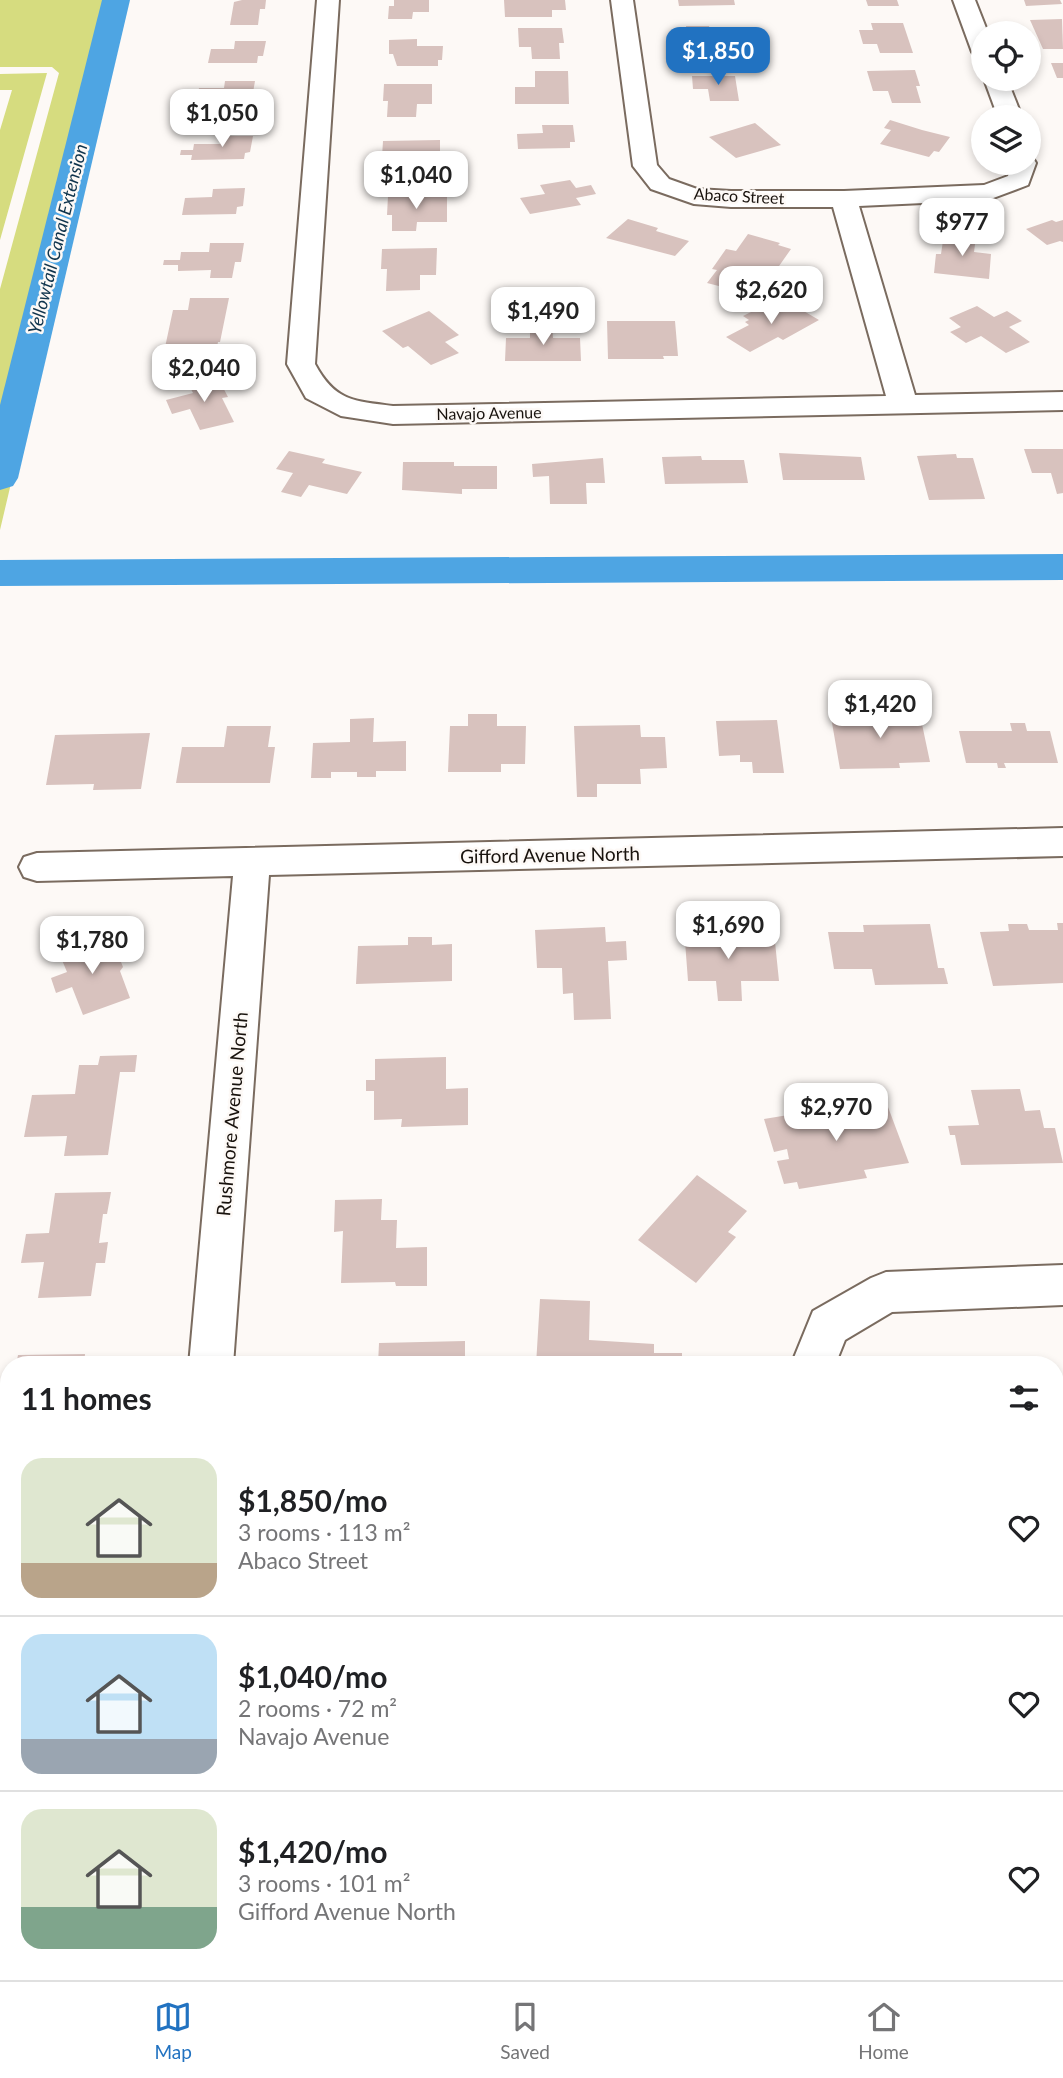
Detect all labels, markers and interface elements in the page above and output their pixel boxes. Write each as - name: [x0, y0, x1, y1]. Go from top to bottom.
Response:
- map controls: [971, 21, 1041, 175]
- button: locate: [971, 21, 1041, 91]
- pin: $1,850: [661, 28, 775, 87]
- text: $1,850: [682, 36, 754, 64]
- pin: $1,050: [165, 90, 279, 149]
- text: $1,050: [186, 98, 258, 126]
- button: layers: [971, 105, 1041, 175]
- water label: Yellowtail Canal Extension: [23, 141, 91, 336]
- pin: $1,040: [359, 152, 473, 211]
- text: $1,040: [380, 160, 452, 188]
- street label: Abaco Street: [693, 184, 785, 207]
- pin: $977: [921, 198, 1003, 258]
- text: $977: [935, 207, 989, 235]
- pin: $2,620: [714, 266, 828, 326]
- text: $2,620: [735, 275, 807, 303]
- pin: $1,490: [486, 288, 600, 347]
- text: $1,490: [507, 296, 579, 324]
- pin: $2,040: [147, 344, 261, 404]
- text: $2,040: [168, 353, 240, 381]
- street label: Navajo Avenue: [436, 402, 542, 423]
- pin: $1,420: [823, 680, 937, 740]
- text: $1,420: [844, 689, 916, 717]
- street label: Gifford Avenue North: [460, 841, 640, 868]
- pin: $1,690: [671, 902, 785, 961]
- text: $1,690: [692, 910, 764, 938]
- pin: $1,780: [35, 916, 149, 976]
- text: $1,780: [56, 925, 128, 953]
- street label: Rushmore Avenue North: [211, 1011, 252, 1217]
- pin: $2,970: [779, 1084, 893, 1143]
- text: $2,970: [800, 1092, 872, 1120]
- icon: filters: [1005, 1379, 1043, 1417]
- text: 11 homes: [21, 1380, 152, 1416]
- text: $1,850/mo: [238, 1482, 387, 1518]
- icon: home: [77, 1486, 161, 1570]
- icon: heart: [1005, 1509, 1043, 1547]
- text: 3 rooms · 113 m²: [238, 1518, 410, 1546]
- text: Abaco Street: [238, 1546, 368, 1574]
- text: $1,040/mo: [238, 1658, 387, 1694]
- icon: home: [77, 1662, 161, 1746]
- icon: heart: [1005, 1685, 1043, 1723]
- text: 2 rooms · 72 m²: [238, 1694, 397, 1722]
- text: Navajo Avenue: [238, 1722, 389, 1750]
- text: $1,420/mo: [238, 1833, 387, 1869]
- icon: home: [77, 1837, 161, 1921]
- icon: heart: [1005, 1860, 1043, 1898]
- text: 3 rooms · 101 m²: [238, 1869, 410, 1897]
- text: Gifford Avenue North: [238, 1897, 456, 1925]
- tab: Map: [154, 1998, 192, 2063]
- tab: Saved: [500, 1998, 550, 2063]
- tab: Home: [858, 1998, 909, 2063]

